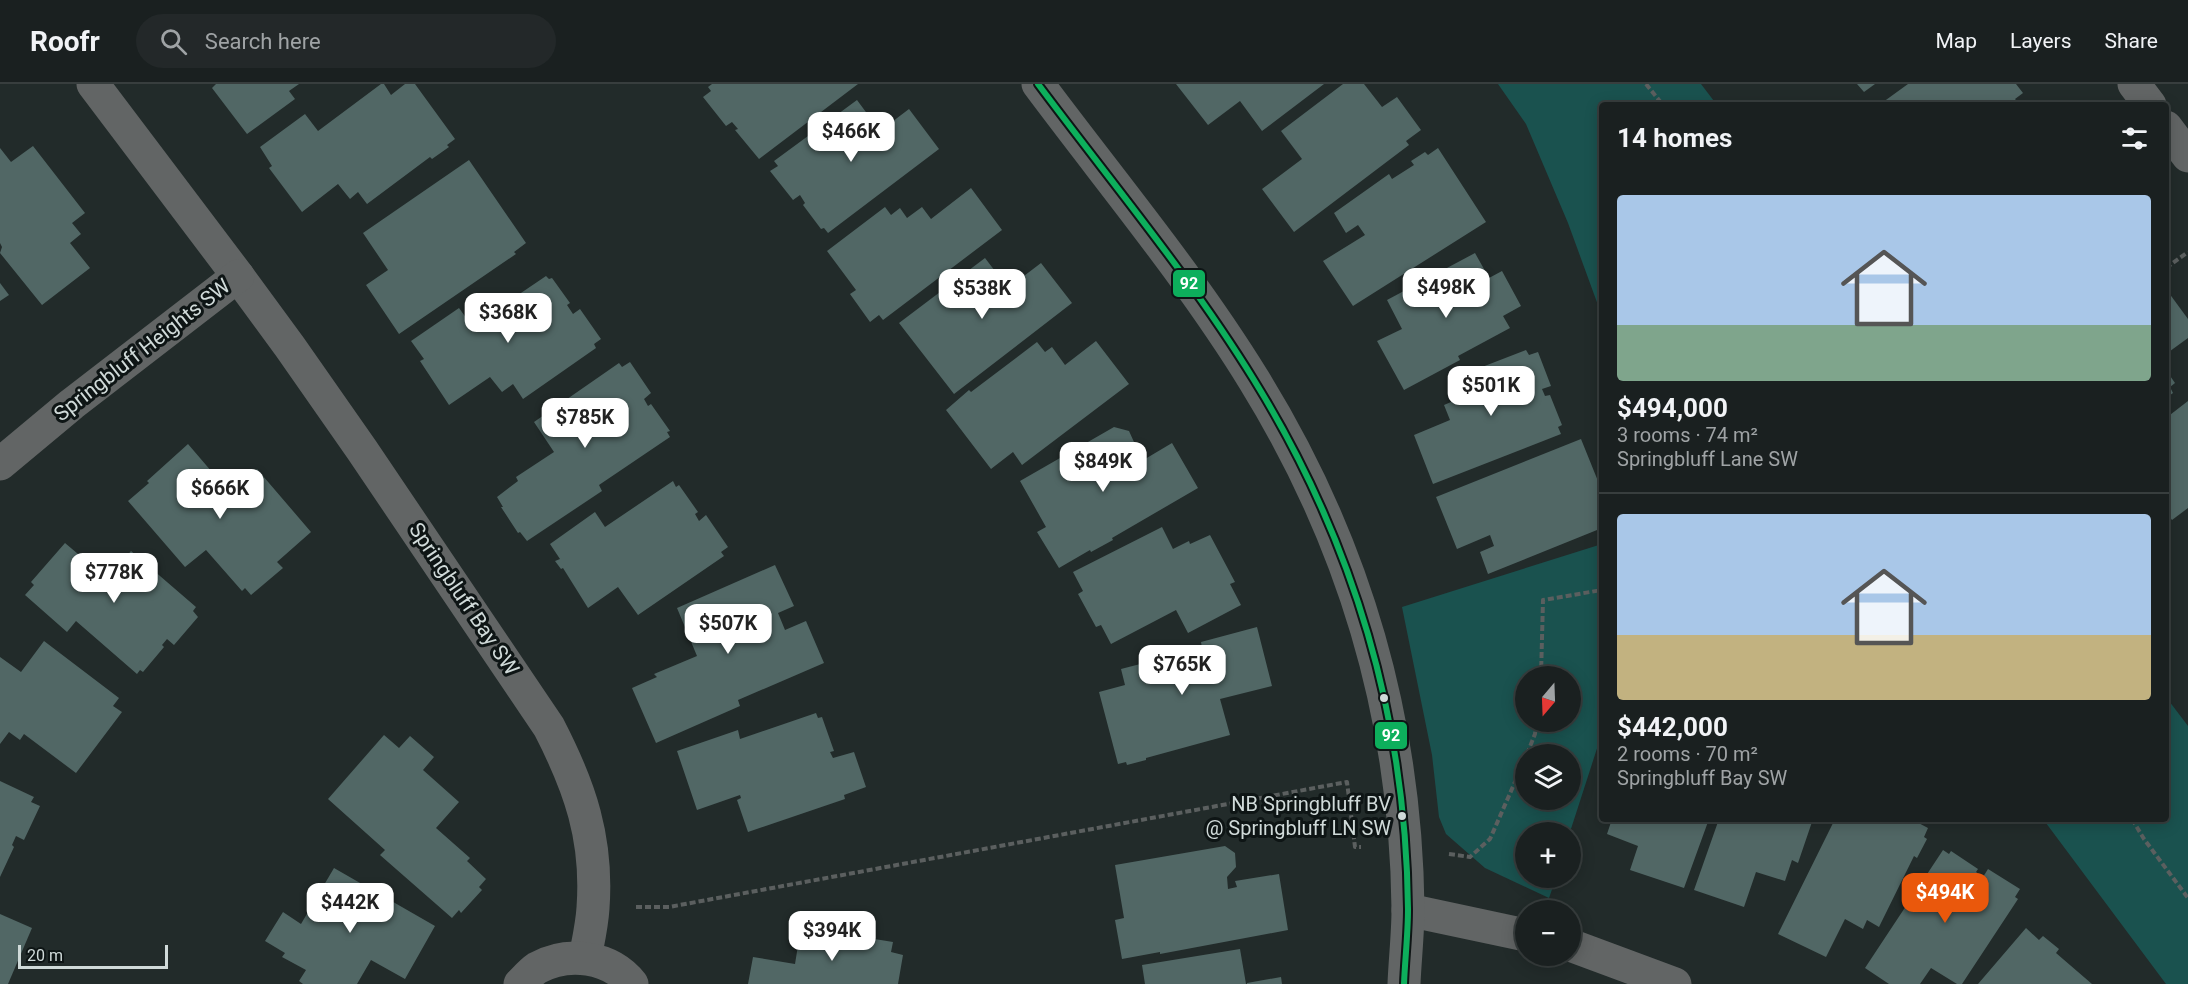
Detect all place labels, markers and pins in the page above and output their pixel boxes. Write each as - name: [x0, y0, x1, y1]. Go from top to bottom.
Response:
- pin: $466K: [809, 112, 893, 163]
- pin: $498K: [1404, 268, 1488, 319]
- pin: $538K: [940, 269, 1024, 320]
- pin: $368K: [466, 293, 550, 344]
- pin: $501K: [1449, 366, 1533, 417]
- pin: $785K: [543, 398, 627, 449]
- pin: $849K: [1061, 442, 1145, 493]
- pin: $666K: [178, 469, 262, 520]
- pin: $778K: [72, 553, 156, 604]
- pin: $507K: [686, 604, 770, 655]
- pin: $765K: [1140, 645, 1224, 696]
- unlabelled marker: [1378, 692, 1390, 704]
- place label: NB Springbluff BV @ Springbluff LN SW: [1205, 792, 1391, 840]
- marker: NB Springbluff BV @ Springbluff LN SW: [1396, 810, 1408, 822]
- pin: $494K: [1903, 873, 1987, 924]
- pin: $442K: [308, 883, 392, 934]
- pin: $394K: [790, 911, 874, 962]

